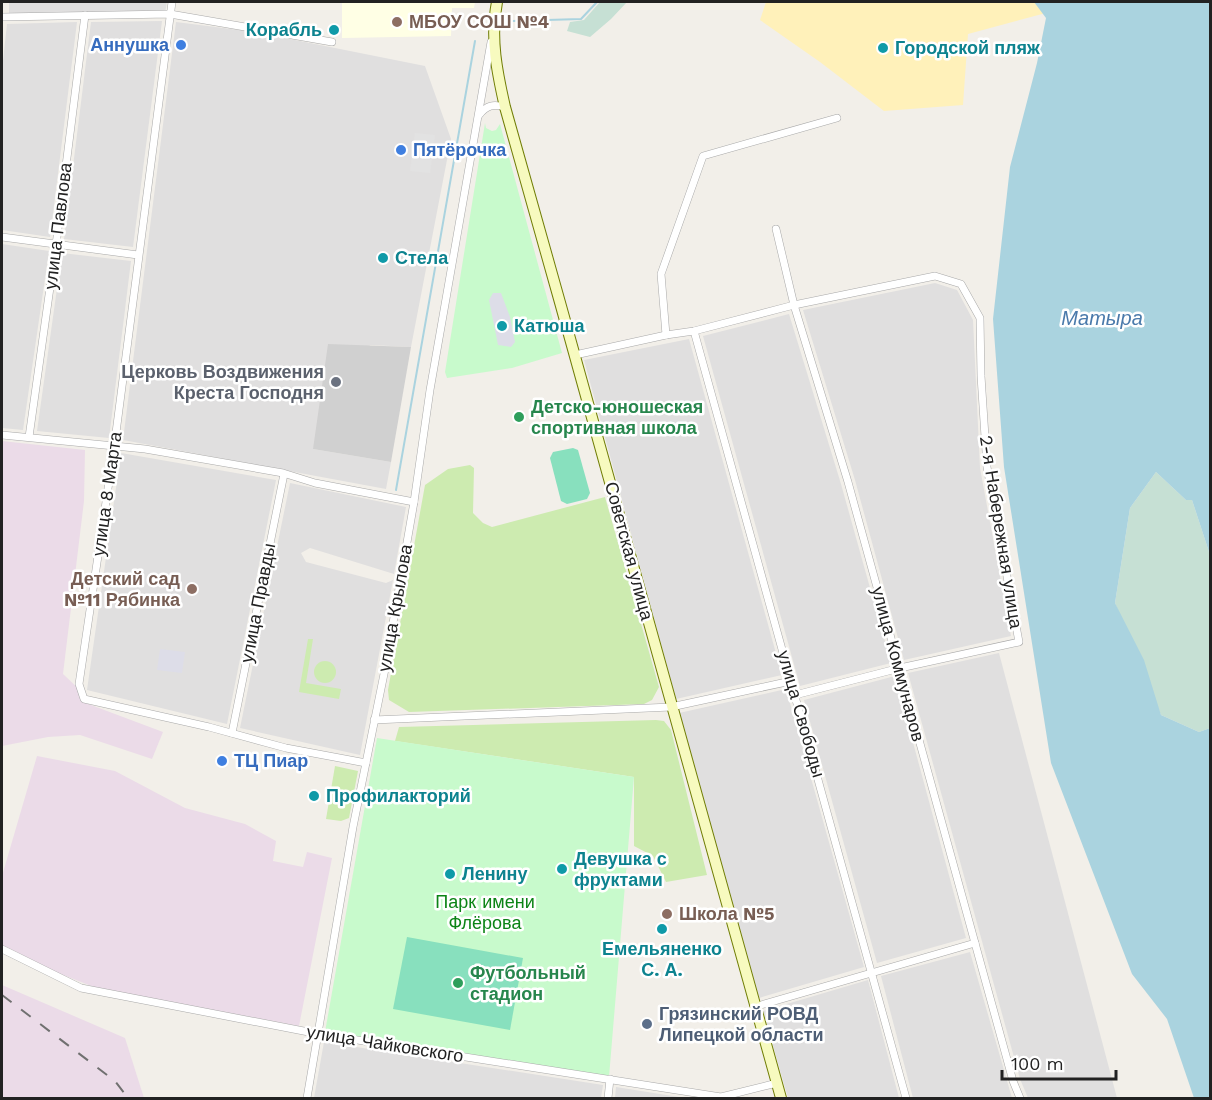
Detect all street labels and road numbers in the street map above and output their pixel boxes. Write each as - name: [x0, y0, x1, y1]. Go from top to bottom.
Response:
- street label: улица Павлова: [39, 160, 76, 291]
- street label: улица 8 Марта: [87, 429, 126, 558]
- street label: 2-я Набережная улица: [976, 434, 1027, 631]
- street label: Советская улица: [601, 479, 658, 623]
- street label: улица Правды: [236, 541, 279, 664]
- street label: улица Крылова: [373, 542, 416, 673]
- street label: улица Коммунаров: [868, 584, 929, 744]
- street label: улица Свободы: [773, 648, 830, 780]
- street label: улица Чайковского: [305, 1021, 465, 1066]

